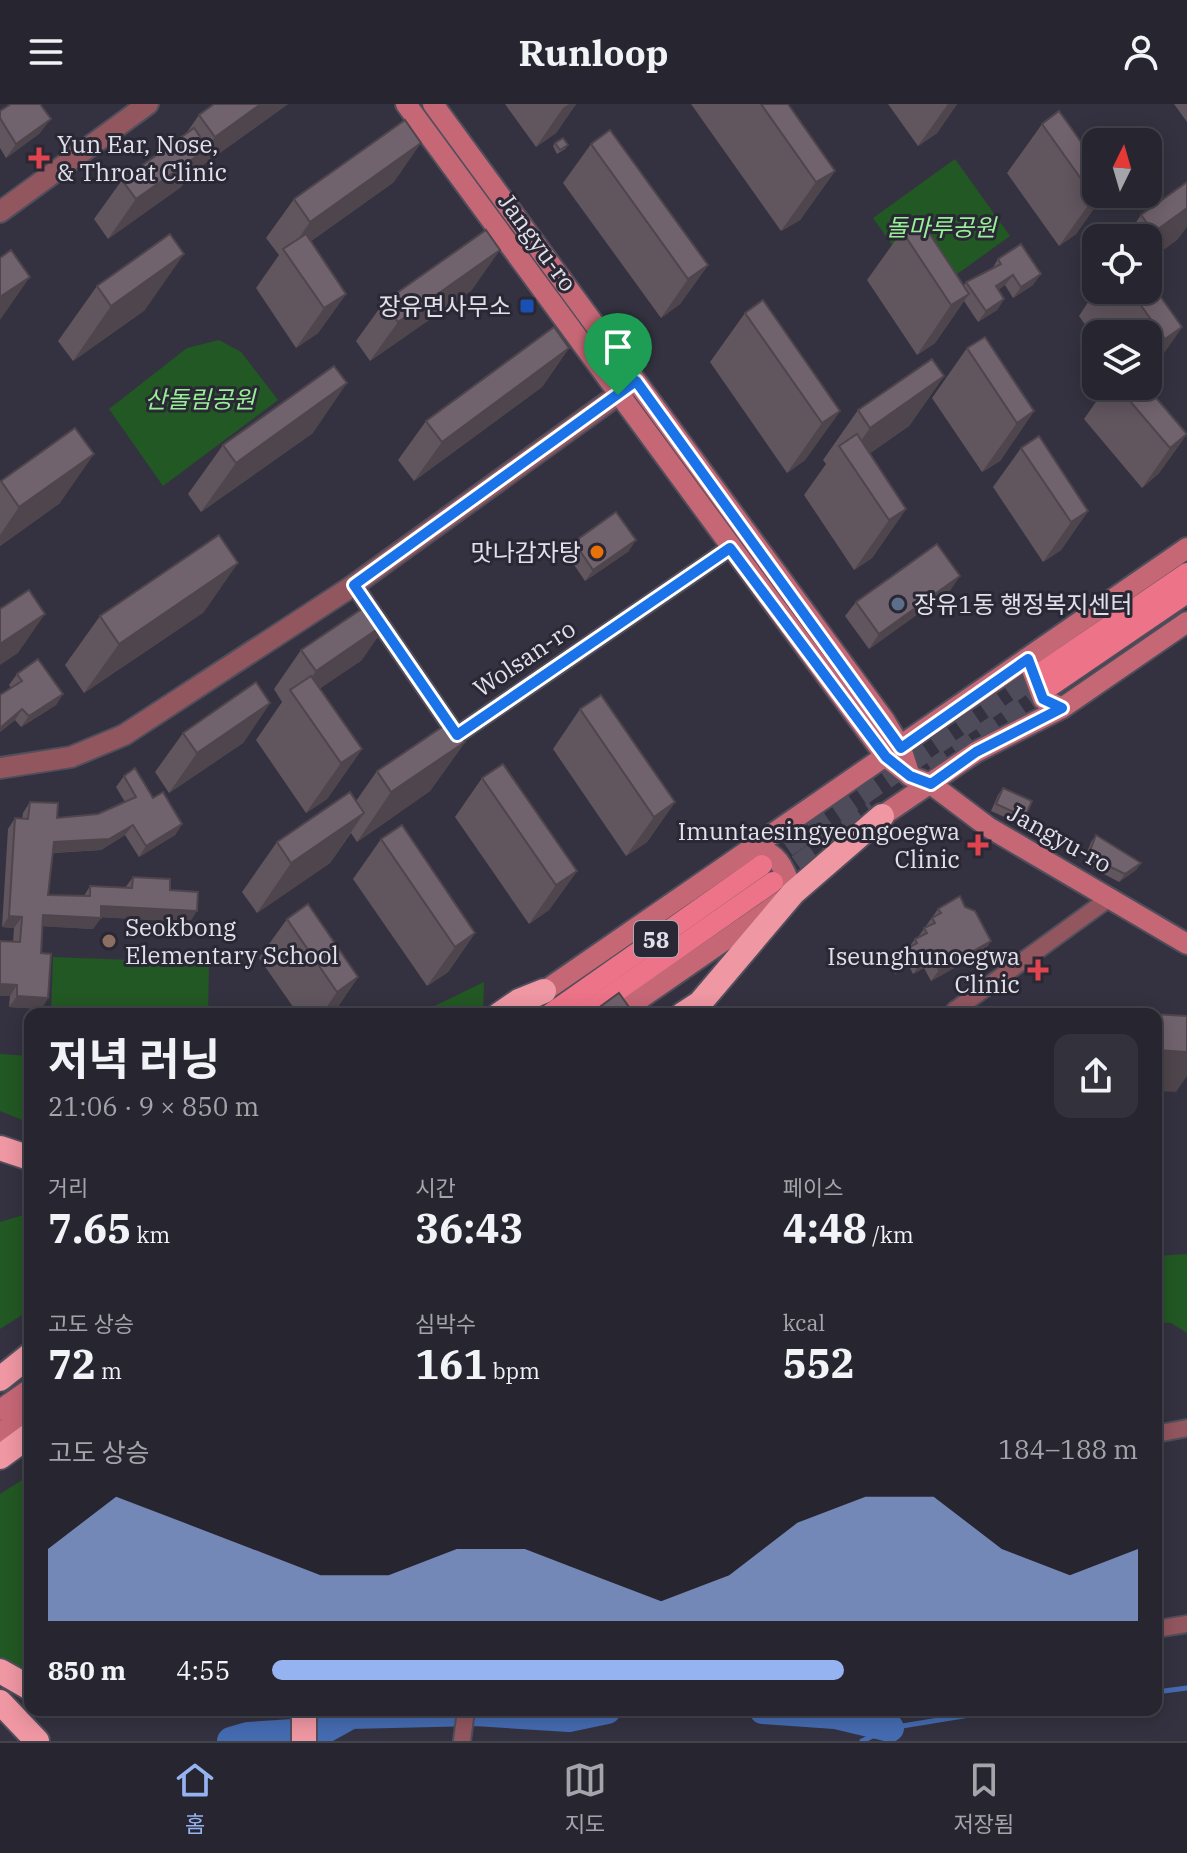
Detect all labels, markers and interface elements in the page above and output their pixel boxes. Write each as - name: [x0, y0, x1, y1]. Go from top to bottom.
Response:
- text: Runloop: [518, 29, 669, 76]
- icon: menu: [24, 30, 68, 74]
- icon: person: [1119, 30, 1163, 74]
- place label: Yun Ear, Nose, & Throat Clinic: [57, 128, 227, 188]
- north arrow: [1082, 128, 1162, 208]
- map controls: [1082, 128, 1162, 400]
- marker: Yun Ear, Nose, & Throat Clinic: [28, 147, 50, 169]
- street label: Jangyu-ro: [492, 187, 584, 297]
- park label: 돌마루공원: [886, 211, 998, 243]
- button: locate: [1082, 224, 1162, 304]
- place label: 장유면사무소: [379, 290, 511, 322]
- marker: 장유면사무소: [518, 297, 536, 315]
- pin: [584, 313, 652, 395]
- button: layers: [1082, 320, 1162, 400]
- icon: arrive: [596, 325, 640, 369]
- park label: 산돌림공원: [145, 383, 257, 415]
- place label: 맛나감자탕: [471, 536, 581, 568]
- marker: 맛나감자탕: [588, 543, 606, 561]
- place label: 장유1동 행정복지센터: [914, 588, 1133, 620]
- marker: 장유1동 행정복지센터: [889, 595, 907, 613]
- street label: Wolsan-ro: [467, 612, 581, 704]
- street label: Jangyu-ro: [1002, 796, 1118, 880]
- place label: Imuntaesingyeongoegwa Clinic: [678, 815, 960, 875]
- marker: Imuntaesingyeongoegwa Clinic: [967, 834, 989, 856]
- place label: Seokbong Elementary School: [125, 911, 339, 971]
- road number: 58: [634, 921, 678, 957]
- marker: Seokbong Elementary School: [100, 932, 118, 950]
- place label: Iseunghunoegwa Clinic: [827, 940, 1020, 1000]
- marker: Iseunghunoegwa Clinic: [1027, 959, 1049, 981]
- text: 저녁 러닝: [48, 1030, 220, 1087]
- button: share: [1054, 1034, 1138, 1118]
- text: 21:06 · 9 × 850 m: [48, 1089, 259, 1123]
- text: 거리: [48, 1173, 88, 1202]
- text: 시간: [415, 1173, 456, 1202]
- text: 페이스: [783, 1173, 843, 1202]
- text: 7.65: [48, 1202, 131, 1254]
- text: 36:43: [415, 1202, 523, 1254]
- text: 4:48: [783, 1202, 867, 1254]
- text: km: [131, 1220, 170, 1249]
- text: /km: [867, 1220, 914, 1249]
- text: kcal: [783, 1308, 825, 1337]
- text: 고도 상승: [48, 1309, 134, 1338]
- text: 심박수: [415, 1309, 476, 1338]
- text: 552: [783, 1337, 855, 1389]
- text: 72: [48, 1338, 96, 1390]
- text: 161: [415, 1338, 487, 1390]
- text: m: [96, 1356, 122, 1385]
- text: bpm: [487, 1356, 540, 1385]
- text: 184–188 m: [998, 1432, 1138, 1466]
- text: 고도 상승: [48, 1435, 150, 1469]
- text: 850 m: [48, 1653, 126, 1687]
- text: 4:55: [176, 1653, 230, 1687]
- tab: 홈: [173, 1758, 217, 1838]
- tab: 지도: [563, 1758, 607, 1838]
- tab: 저장됨: [953, 1758, 1014, 1838]

